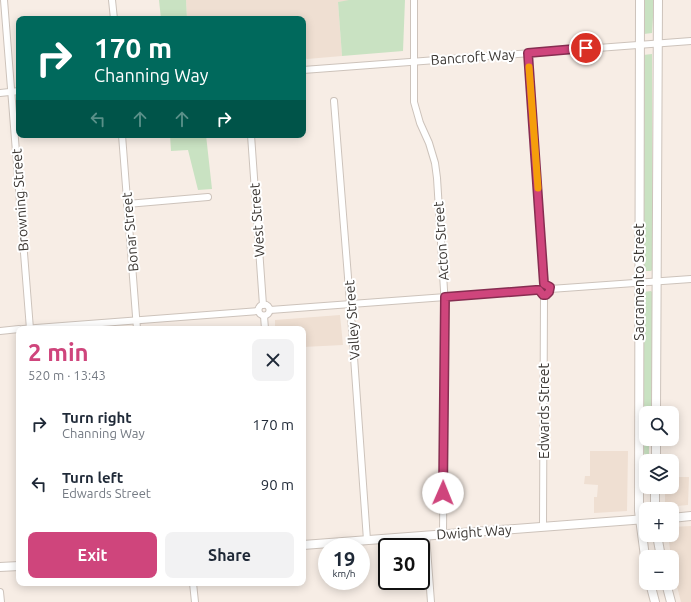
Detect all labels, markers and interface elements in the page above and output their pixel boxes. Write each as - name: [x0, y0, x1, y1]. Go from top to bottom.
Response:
- pin: [569, 31, 603, 65]
- icon: right: [28, 32, 80, 84]
- text: 170 m: [94, 32, 172, 63]
- icon: arrive: [575, 37, 597, 59]
- street label: Bancroft Way: [430, 46, 516, 68]
- text: Channing Way: [94, 65, 208, 85]
- icon: left: [87, 108, 109, 130]
- icon: ahead: [129, 108, 151, 130]
- icon: ahead: [171, 108, 193, 130]
- icon: right: [213, 108, 235, 130]
- street label: Browning Street: [8, 148, 32, 252]
- street label: West Street: [246, 182, 268, 258]
- street label: Bonar Street: [119, 191, 141, 272]
- street label: Acton Street: [430, 200, 452, 281]
- street label: Sacramento Street: [631, 223, 647, 341]
- street label: Valley Street: [341, 279, 363, 360]
- text: 2 min: [28, 339, 89, 366]
- button: close: [252, 339, 294, 381]
- street label: Edwards Street: [536, 363, 552, 459]
- text: 520 m · 13:43: [28, 368, 106, 382]
- map controls: [639, 406, 679, 590]
- button: search: [639, 406, 679, 446]
- text: Turn right: [62, 409, 132, 426]
- icon: right: [28, 413, 50, 435]
- text: 170 m: [252, 416, 294, 433]
- text: Channing Way: [62, 426, 145, 440]
- button: layers: [639, 454, 679, 494]
- text: Turn left: [62, 469, 123, 486]
- position arrow: [422, 472, 464, 514]
- icon: left: [28, 473, 50, 495]
- text: 90 m: [261, 476, 294, 493]
- text: Edwards Street: [62, 486, 151, 500]
- button: +: [639, 502, 679, 542]
- street label: Dwight Way: [436, 521, 512, 543]
- button: Exit: [28, 532, 157, 578]
- button: Share: [165, 532, 294, 578]
- speed limit sign: 30: [378, 538, 430, 590]
- text: 19: [333, 547, 355, 570]
- button: −: [639, 550, 679, 590]
- text: km/h: [332, 568, 356, 579]

